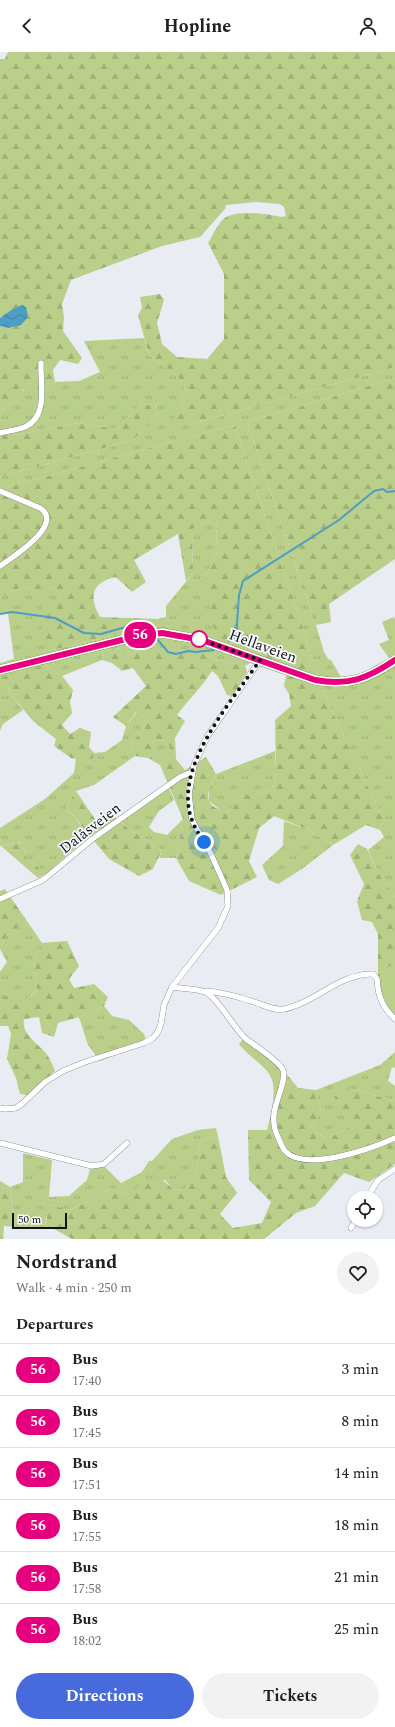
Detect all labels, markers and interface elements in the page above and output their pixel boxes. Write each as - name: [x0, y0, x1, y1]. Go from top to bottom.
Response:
- text: Hopline: [164, 13, 231, 40]
- icon: back: [16, 15, 38, 37]
- icon: person: [357, 15, 379, 37]
- line badge: 56: [122, 622, 158, 648]
- text: 56: [132, 624, 148, 645]
- street label: Hellaveien: [226, 624, 300, 669]
- unlabelled marker: [190, 630, 208, 648]
- street label: Dalåsveien: [55, 797, 126, 860]
- your location: [194, 832, 214, 852]
- map controls: [347, 1191, 383, 1227]
- button: locate: [347, 1191, 383, 1227]
- scale bar: [12, 1211, 67, 1230]
- text: 50 m: [18, 1211, 41, 1228]
- text: Nordstrand: [16, 1248, 117, 1277]
- button: heart: [337, 1252, 379, 1294]
- text: Walk · 4 min · 250 m: [16, 1278, 132, 1298]
- text: Departures: [16, 1313, 94, 1336]
- text: Bus: [72, 1348, 98, 1371]
- text: 3 min: [341, 1358, 379, 1381]
- text: 56: [30, 1359, 46, 1380]
- text: 17:40: [72, 1371, 101, 1391]
- text: Bus: [72, 1400, 98, 1423]
- text: 8 min: [341, 1410, 379, 1433]
- text: 56: [30, 1411, 46, 1432]
- text: 17:45: [72, 1423, 101, 1443]
- text: Bus: [72, 1452, 98, 1475]
- text: 14 min: [334, 1462, 379, 1485]
- text: 56: [30, 1463, 46, 1484]
- text: 17:51: [72, 1475, 101, 1495]
- text: Bus: [72, 1504, 98, 1527]
- text: 18 min: [334, 1514, 379, 1537]
- text: 56: [30, 1515, 46, 1536]
- text: 17:55: [72, 1527, 101, 1547]
- text: Bus: [72, 1556, 98, 1579]
- text: 21 min: [334, 1566, 379, 1589]
- text: 56: [30, 1567, 46, 1588]
- text: 17:58: [72, 1579, 101, 1599]
- text: Bus: [72, 1608, 98, 1631]
- text: 25 min: [334, 1618, 379, 1641]
- text: 56: [30, 1619, 46, 1640]
- text: 18:02: [72, 1631, 101, 1651]
- button: Directions: [16, 1673, 194, 1719]
- button: Tickets: [202, 1673, 379, 1719]

